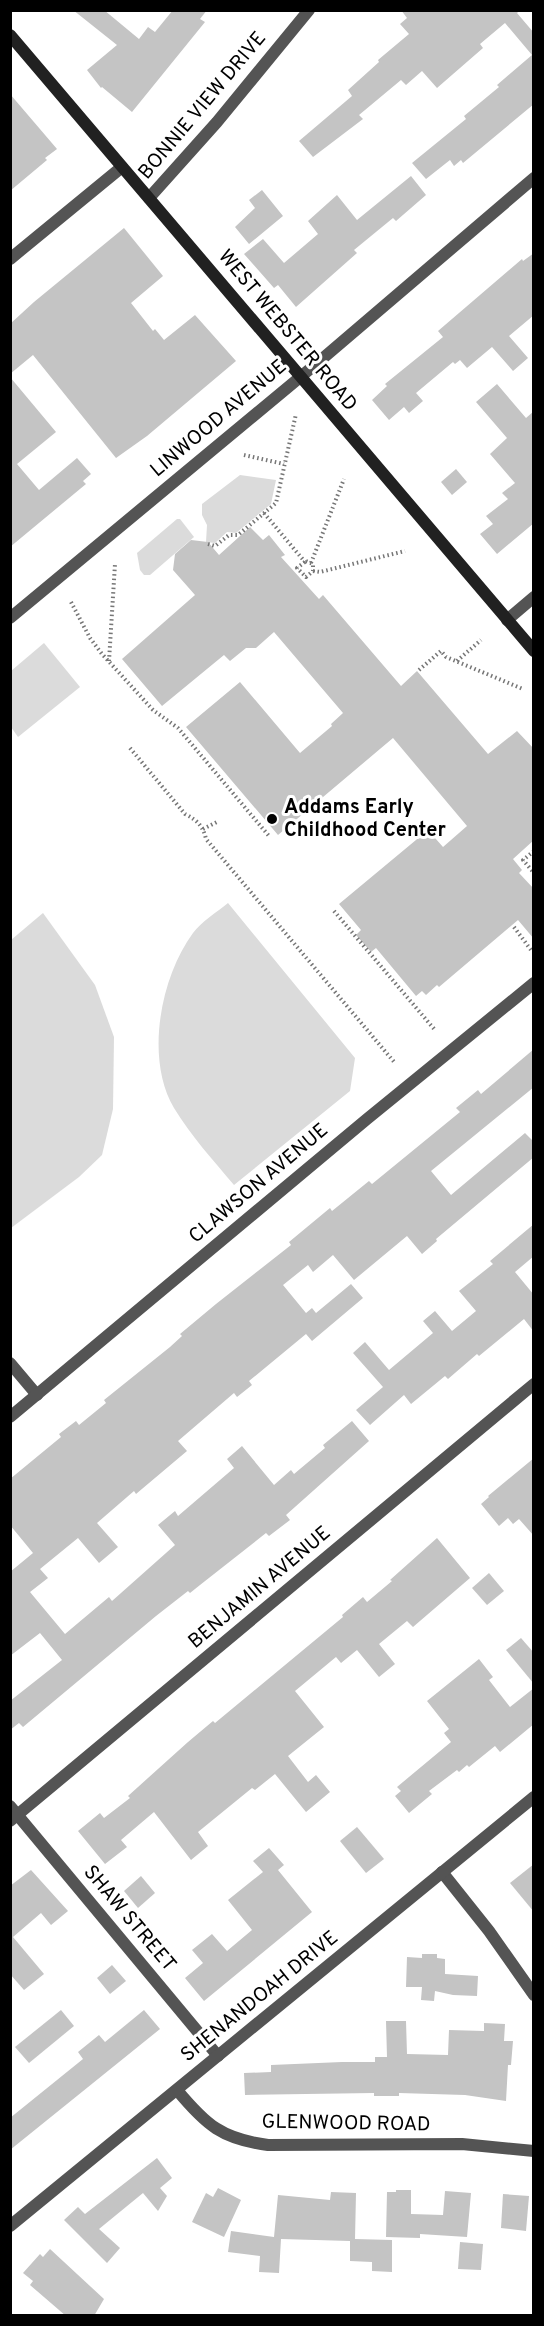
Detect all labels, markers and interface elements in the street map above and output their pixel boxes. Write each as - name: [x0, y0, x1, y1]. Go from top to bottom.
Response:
- street label: BONNIE VIEW DRIVE: [133, 26, 273, 186]
- street label: WEST WEBSTER ROAD: [212, 245, 362, 417]
- street label: LINWOOD AVENUE: [145, 354, 293, 484]
- place label: Addams Early Childhood Center: [284, 795, 446, 844]
- marker: Addams Early Childhood Center: [265, 812, 279, 826]
- street label: CLAWSON AVENUE: [184, 1118, 334, 1250]
- street label: BENJAMIN AVENUE: [183, 1521, 337, 1655]
- street label: SHAW STREET: [77, 1860, 181, 1978]
- street label: SHENANDOAH DRIVE: [176, 1926, 344, 2068]
- street label: GLENWOOD ROAD: [261, 2110, 431, 2138]

